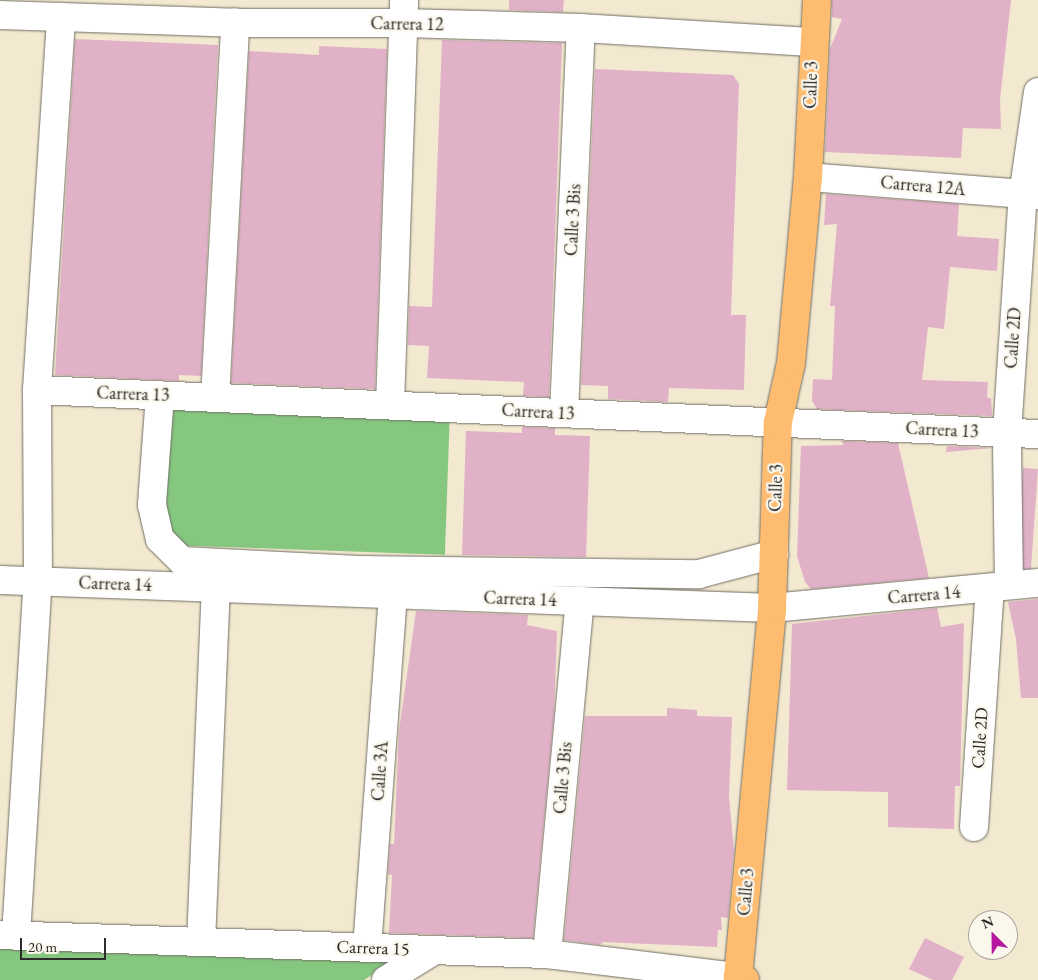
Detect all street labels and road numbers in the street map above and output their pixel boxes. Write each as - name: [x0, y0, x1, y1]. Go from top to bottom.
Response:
- street label: Carrera 12: [370, 13, 444, 35]
- street label: Calle 3: [799, 61, 823, 109]
- street label: Carrera 12A: [879, 172, 967, 200]
- street label: Calle 3 Bis: [560, 183, 586, 257]
- street label: Calle 2D: [1000, 307, 1026, 369]
- street label: Carrera 13: [96, 382, 170, 406]
- street label: Carrera 13: [501, 399, 575, 425]
- street label: Carrera 13: [905, 417, 979, 443]
- street label: Calle 3: [764, 464, 788, 512]
- street label: Carrera 14: [78, 572, 152, 596]
- street label: Carrera 14: [887, 581, 961, 609]
- street label: Carrera 14: [483, 587, 557, 611]
- street label: Calle 2D: [967, 707, 993, 769]
- street label: Calle 3A: [367, 740, 393, 802]
- street label: Calle 3 Bis: [549, 741, 577, 815]
- street label: Calle 3: [733, 867, 759, 917]
- street label: Carrera 15: [336, 936, 410, 960]

